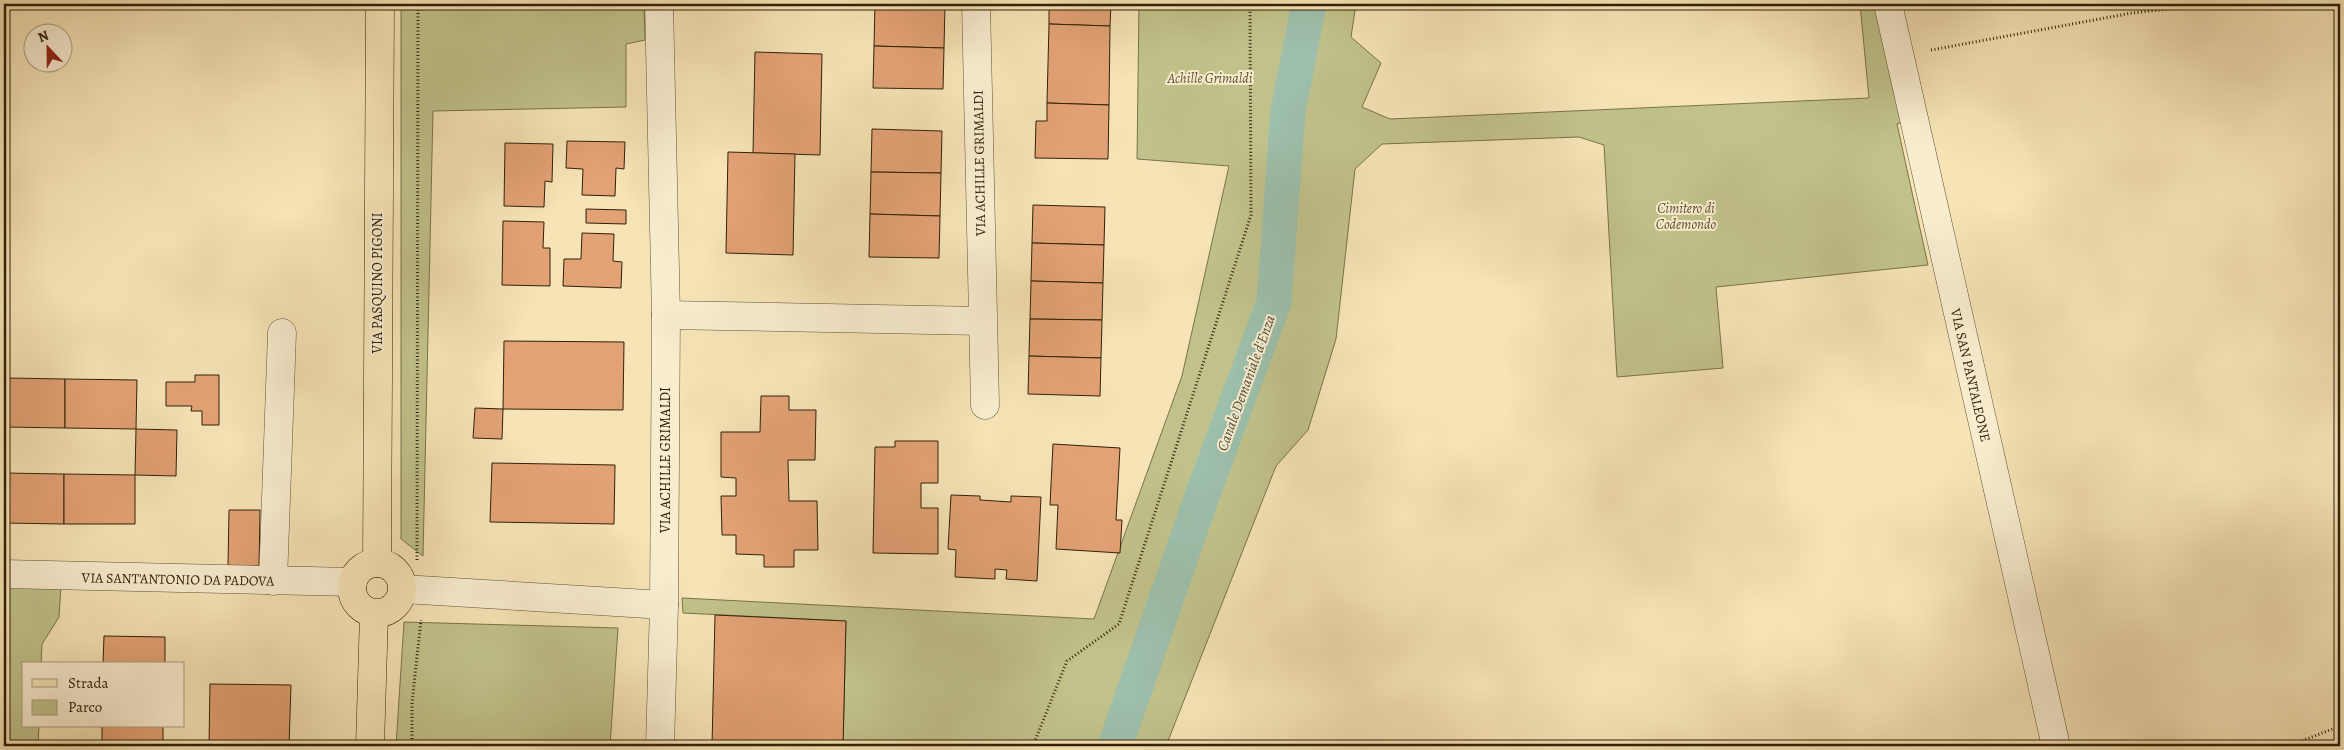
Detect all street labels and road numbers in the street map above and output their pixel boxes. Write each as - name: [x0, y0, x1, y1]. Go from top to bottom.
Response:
- street label: VIA ACHILLE GRIMALDI: [969, 90, 990, 237]
- street label: VIA PASQUINO PIGONI: [368, 212, 387, 355]
- street label: VIA SAN PANTALEONE: [1946, 306, 1995, 444]
- street label: VIA ACHILLE GRIMALDI: [656, 387, 675, 534]
- street label: VIA SANT'ANTONIO DA PADOVA: [81, 568, 275, 591]

